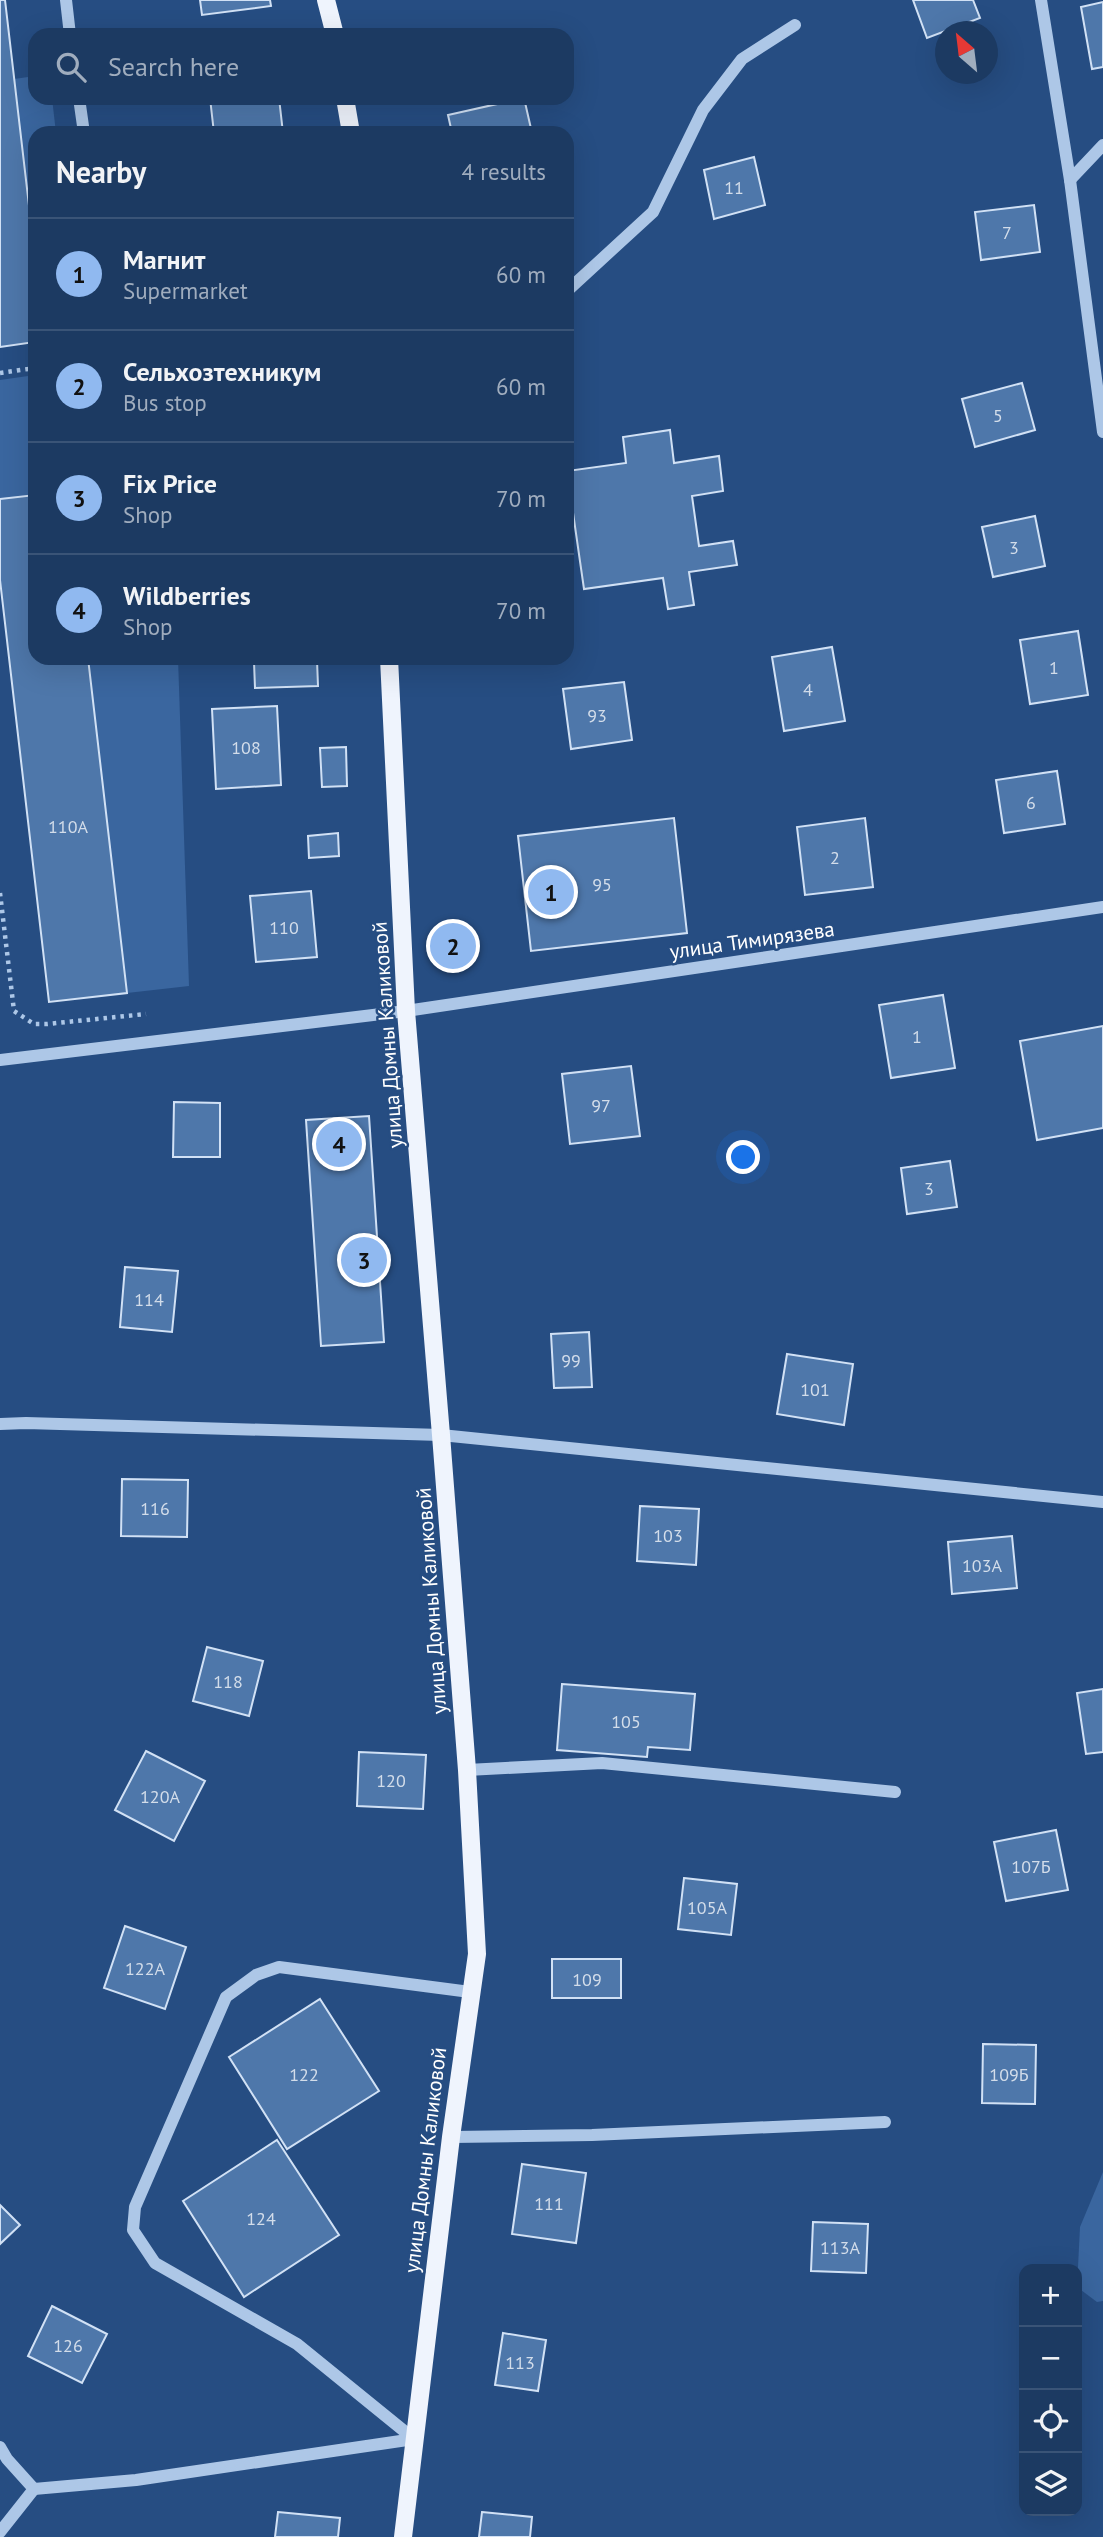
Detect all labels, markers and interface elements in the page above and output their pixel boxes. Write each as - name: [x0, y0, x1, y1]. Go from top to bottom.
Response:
- north arrow: [935, 21, 998, 84]
- search box: [28, 28, 574, 105]
- icon: search: [52, 48, 90, 86]
- text: Search here: [108, 50, 239, 83]
- text: Nearby: [56, 152, 146, 191]
- text: 4 results: [462, 157, 546, 186]
- house number: 11: [724, 176, 744, 199]
- house number: 7: [1002, 221, 1012, 244]
- text: Магнит: [123, 243, 205, 276]
- text: 1: [72, 260, 86, 289]
- text: 60 m: [496, 260, 546, 289]
- text: Supermarket: [123, 276, 248, 305]
- text: Сельхозтехникум: [123, 355, 321, 388]
- text: 2: [72, 372, 86, 401]
- text: 60 m: [496, 372, 546, 401]
- text: Bus stop: [123, 388, 207, 417]
- house number: 5: [993, 404, 1003, 427]
- text: Fix Price: [123, 467, 217, 500]
- text: 3: [72, 484, 86, 513]
- text: 70 m: [496, 484, 546, 513]
- text: Shop: [123, 500, 173, 529]
- house number: 3: [1009, 536, 1019, 559]
- text: Wildberries: [123, 579, 251, 612]
- text: 4: [72, 596, 86, 625]
- text: 70 m: [496, 596, 546, 625]
- text: Shop: [123, 612, 173, 641]
- house number: 1: [1049, 656, 1059, 679]
- house number: 4: [803, 678, 813, 701]
- house number: 93: [587, 704, 607, 727]
- house number: 108: [231, 736, 261, 759]
- house number: 6: [1026, 791, 1036, 814]
- house number: 110А: [48, 815, 88, 838]
- house number: 2: [830, 846, 840, 869]
- pin: 1: [528, 866, 574, 918]
- house number: 95: [592, 873, 612, 896]
- street label: улица Тимирязева: [668, 915, 836, 965]
- house number: 110: [269, 916, 299, 939]
- pin: 2: [430, 920, 476, 972]
- street label: улица Домны Каликовой: [366, 921, 408, 1149]
- house number: 1: [912, 1025, 922, 1048]
- house number: 97: [591, 1094, 611, 1117]
- pin: 4: [316, 1118, 362, 1170]
- your location: [726, 1140, 760, 1174]
- house number: 3: [924, 1177, 934, 1200]
- pin: 3: [341, 1234, 387, 1286]
- house number: 114: [134, 1288, 164, 1311]
- house number: 99: [561, 1349, 581, 1372]
- house number: 101: [800, 1378, 830, 1401]
- street label: улица Домны Каликовой: [410, 1487, 452, 1715]
- house number: 116: [140, 1497, 170, 1520]
- house number: 103: [653, 1524, 683, 1547]
- house number: 103А: [962, 1554, 1002, 1577]
- house number: 118: [213, 1670, 243, 1693]
- house number: 105: [611, 1710, 641, 1733]
- house number: 120: [376, 1769, 406, 1792]
- house number: 120А: [140, 1785, 180, 1808]
- house number: 107Б: [1011, 1855, 1051, 1878]
- house number: 105А: [687, 1896, 727, 1919]
- house number: 122А: [125, 1957, 165, 1980]
- house number: 109: [572, 1968, 602, 1991]
- street label: улица Домны Каликовой: [398, 2046, 452, 2274]
- house number: 122: [289, 2063, 319, 2086]
- house number: 109Б: [989, 2063, 1029, 2086]
- house number: 111: [534, 2192, 564, 2215]
- house number: 124: [246, 2207, 276, 2230]
- house number: 113А: [820, 2236, 860, 2259]
- map controls: [1019, 2264, 1082, 2516]
- button: +: [1019, 2264, 1082, 2327]
- button: −: [1019, 2327, 1082, 2390]
- house number: 126: [53, 2334, 83, 2357]
- house number: 113: [505, 2351, 535, 2374]
- button: locate: [1019, 2390, 1082, 2453]
- button: layers: [1019, 2453, 1082, 2516]

